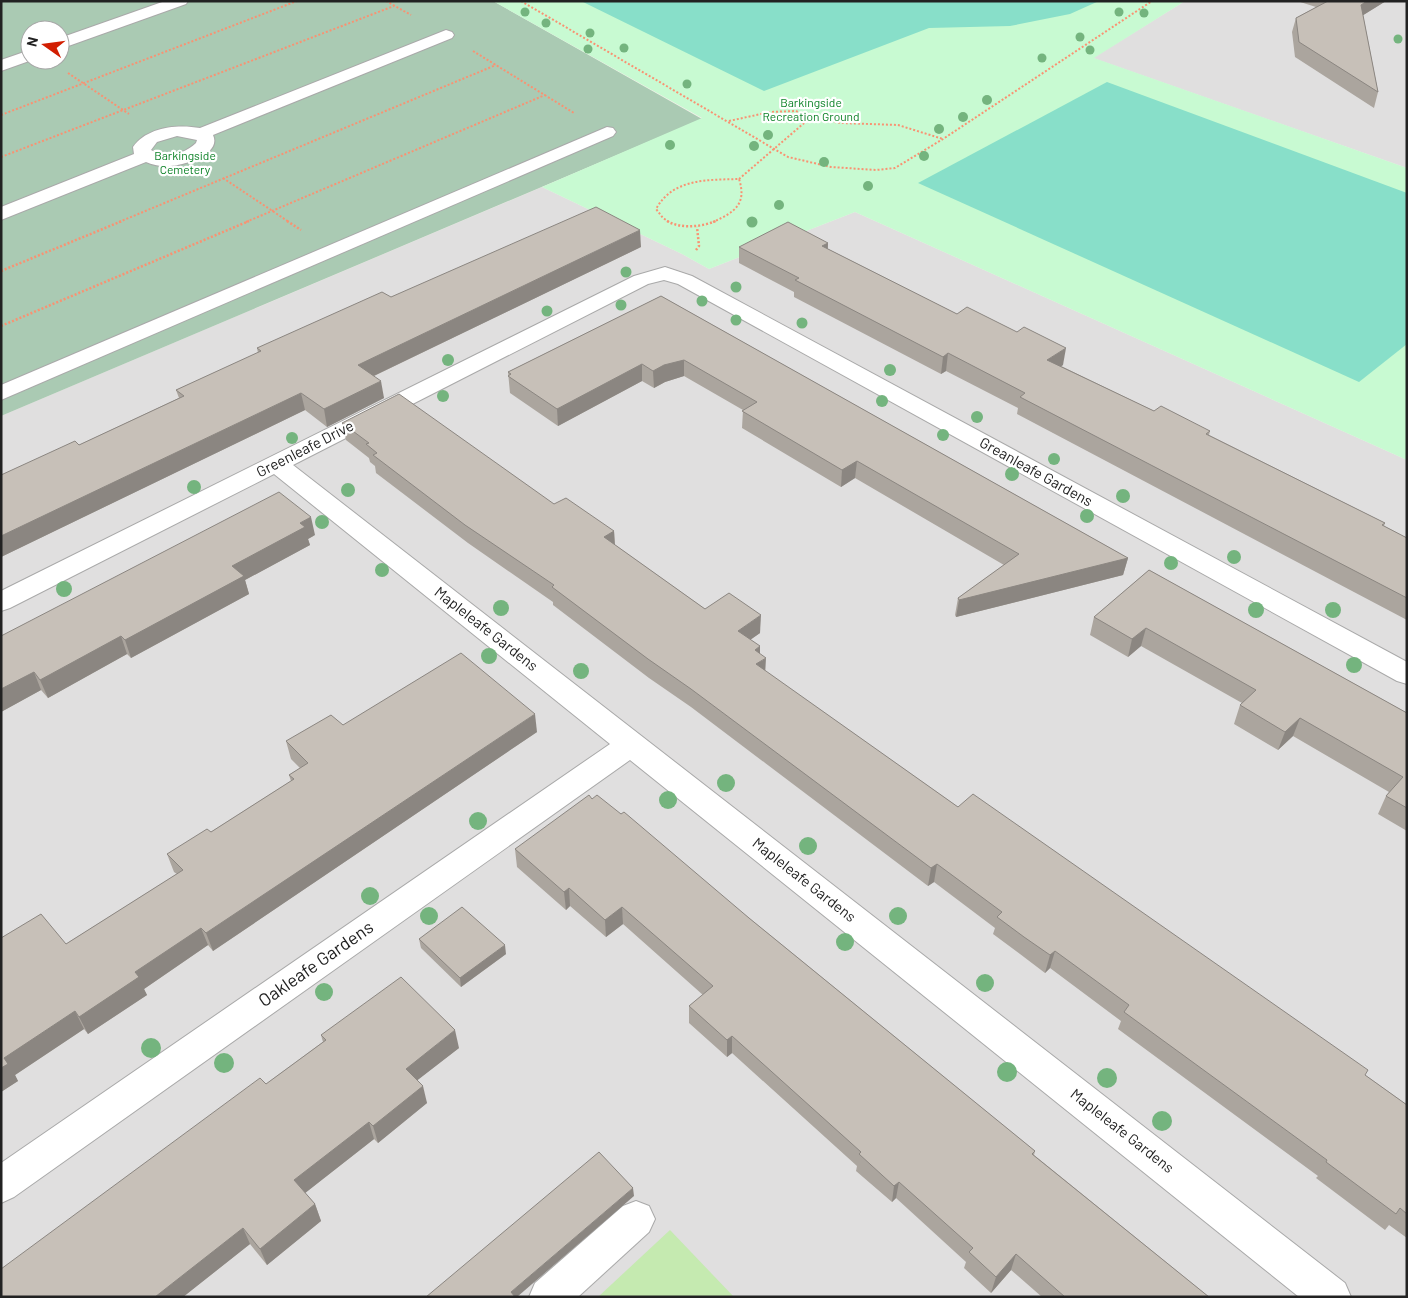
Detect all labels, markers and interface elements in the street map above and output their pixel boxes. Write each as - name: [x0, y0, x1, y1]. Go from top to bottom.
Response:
- north arrow: [20, 20, 70, 70]
- text: N: [23, 35, 41, 48]
- park label: Barkingside Recreation Ground: [762, 95, 860, 123]
- park label: Barkingside Cemetery: [154, 148, 216, 176]
- street label: Greenleafe Drive: [253, 416, 356, 480]
- street label: Greanleafe Gardens: [977, 433, 1096, 510]
- street label: Mapleleafe Gardens: [431, 582, 542, 674]
- street label: Mapleleafe Gardens: [749, 833, 860, 925]
- street label: Oakleafe Gardens: [254, 915, 377, 1011]
- street label: Mapleleafe Gardens: [1067, 1084, 1178, 1176]

